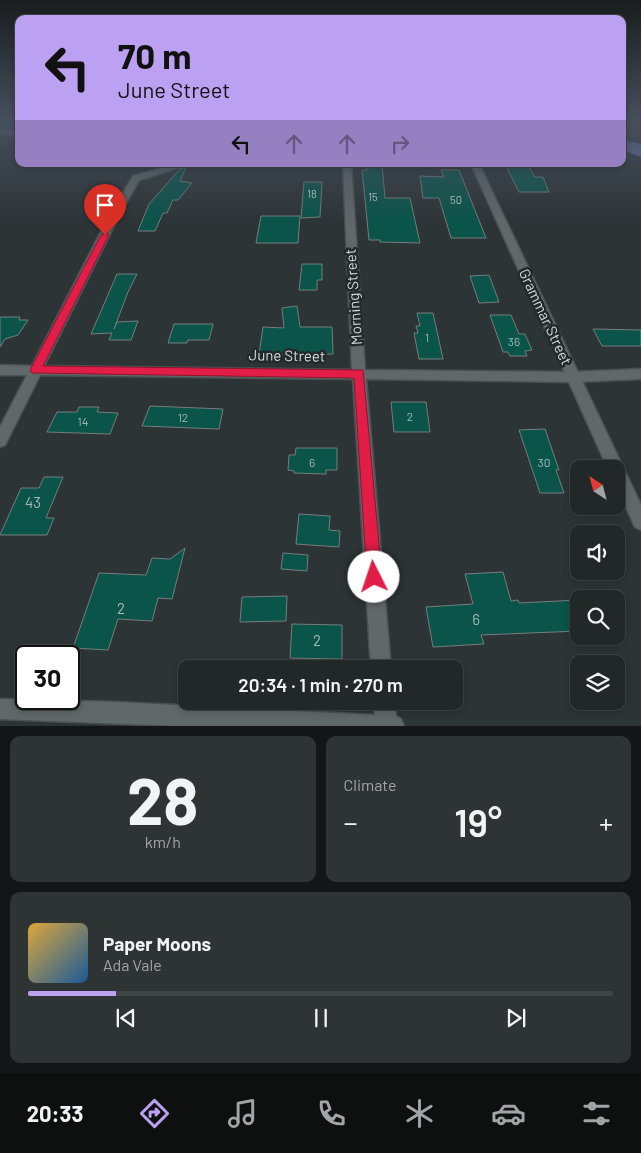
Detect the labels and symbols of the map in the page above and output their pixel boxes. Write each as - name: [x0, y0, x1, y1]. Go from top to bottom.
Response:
- pin: [84, 184, 126, 235]
- house number: 18: [307, 187, 317, 200]
- house number: 15: [368, 190, 378, 203]
- house number: 50: [450, 193, 462, 206]
- street label: Morning Street: [341, 248, 365, 346]
- street label: Grammar Street: [516, 266, 576, 368]
- house number: 1: [425, 330, 429, 344]
- house number: 36: [508, 334, 520, 348]
- street label: June Street: [249, 345, 325, 365]
- house number: 2: [407, 409, 413, 423]
- house number: 12: [178, 410, 188, 424]
- house number: 14: [78, 414, 88, 428]
- house number: 6: [309, 455, 315, 469]
- house number: 30: [538, 455, 550, 469]
- north arrow: [570, 460, 625, 515]
- house number: 43: [25, 493, 41, 511]
- position arrow: [347, 550, 399, 602]
- house number: 2: [117, 599, 125, 617]
- house number: 6: [472, 610, 480, 628]
- house number: 2: [313, 631, 321, 649]
- speed limit sign: 30: [15, 645, 80, 710]

